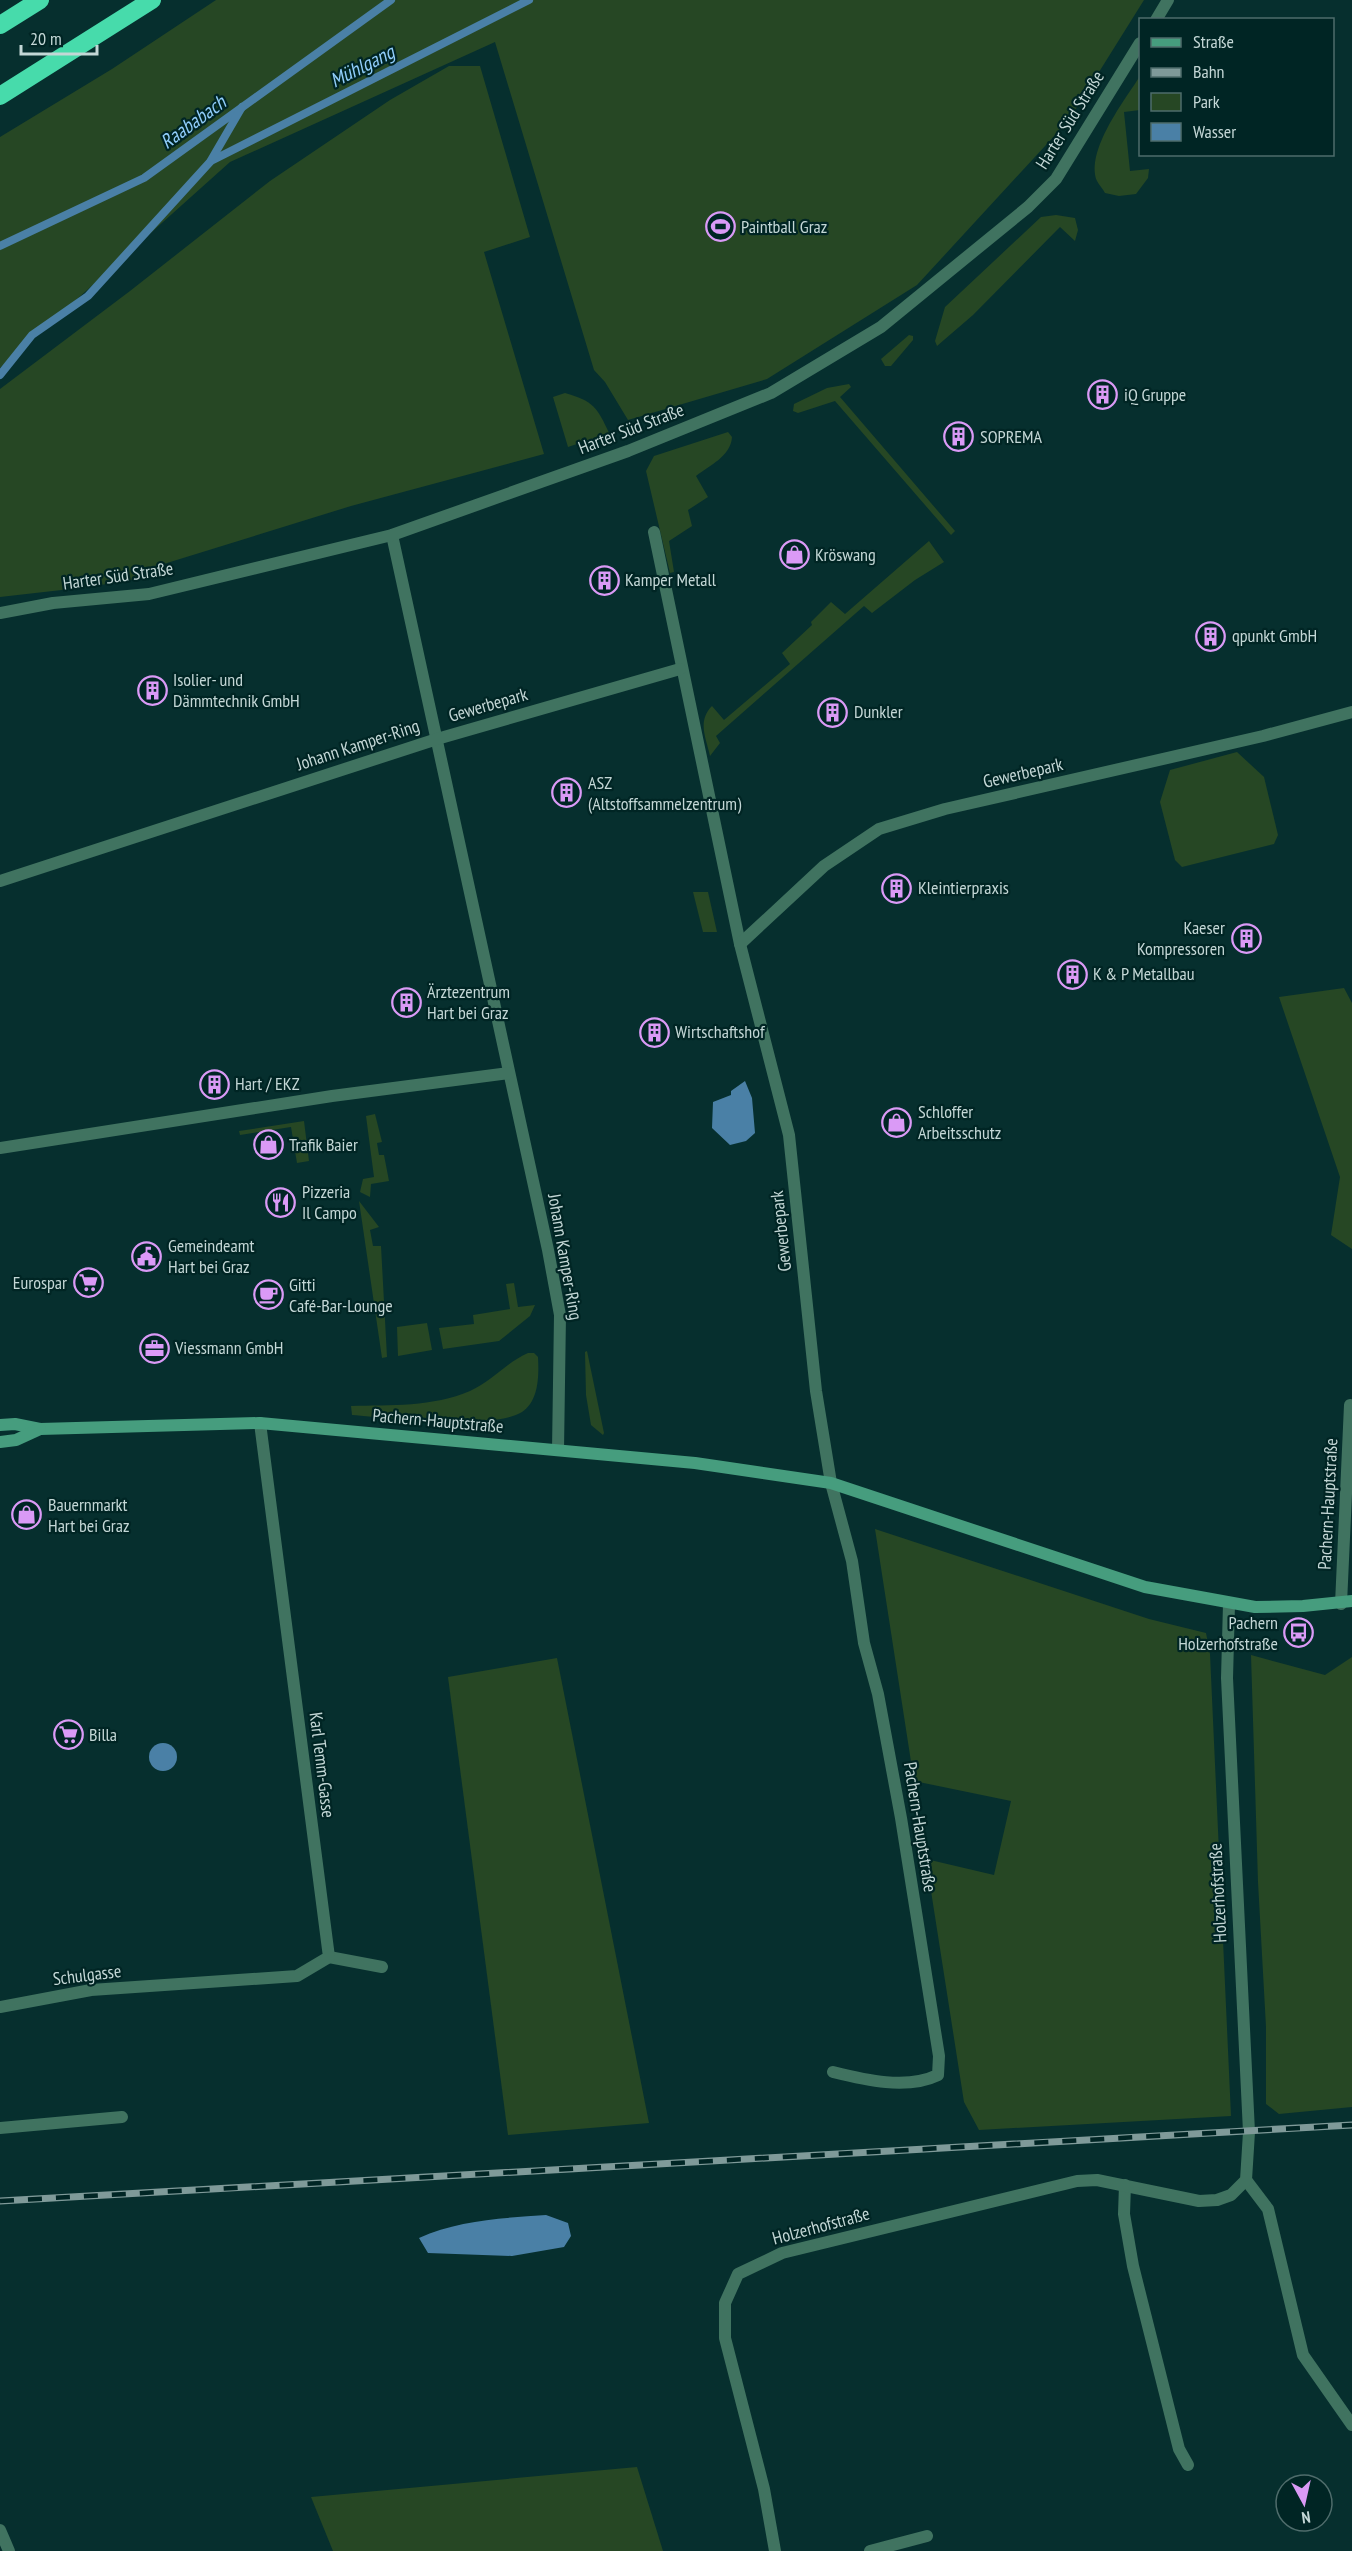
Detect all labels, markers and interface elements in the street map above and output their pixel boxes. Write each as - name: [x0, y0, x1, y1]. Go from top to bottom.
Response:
- scale bar: [21, 18, 98, 56]
- legend: [1139, 18, 1334, 156]
- text: 20 m: [30, 27, 62, 50]
- text: Straße: [1193, 30, 1234, 53]
- water label: Mühlgang: [325, 38, 400, 93]
- text: Bahn: [1193, 60, 1225, 83]
- street label: Harter Süd Straße: [1030, 66, 1109, 173]
- water label: Raababach: [155, 89, 232, 155]
- text: Park: [1193, 90, 1220, 113]
- text: Wasser: [1193, 120, 1236, 143]
- sports icon: Paintball Graz: [704, 211, 736, 243]
- place label: Paintball Graz: [741, 215, 827, 238]
- building icon: iQ Gruppe: [1087, 379, 1119, 411]
- place label: iQ Gruppe: [1124, 383, 1186, 406]
- street label: Harter Süd Straße: [575, 398, 687, 459]
- building icon: SOPREMA: [943, 421, 975, 453]
- place label: SOPREMA: [980, 425, 1043, 448]
- shop icon: Kröswang: [778, 539, 810, 571]
- place label: Kröswang: [815, 543, 876, 566]
- street label: Harter Süd Straße: [61, 556, 175, 595]
- building icon: Kamper Metall: [588, 564, 620, 596]
- place label: Kamper Metall: [625, 568, 717, 591]
- building icon: qpunkt GmbH: [1195, 620, 1227, 652]
- place label: qpunkt GmbH: [1232, 624, 1317, 647]
- place label: Isolier- und Dämmtechnik GmbH: [173, 668, 300, 712]
- building icon: Isolier- und Dämmtechnik GmbH: [136, 674, 168, 706]
- street label: Gewerbepark: [446, 682, 530, 727]
- building icon: Dunkler: [817, 696, 849, 728]
- place label: Dunkler: [854, 700, 903, 723]
- street label: Johann Kamper-Ring: [293, 714, 422, 776]
- street label: Gewerbepark: [981, 752, 1065, 793]
- place label: ASZ (Altstoffsammelzentrum): [588, 771, 742, 815]
- building icon: ASZ (Altstoffsammelzentrum): [551, 777, 583, 809]
- building icon: Kleintierpraxis: [881, 872, 913, 904]
- place label: Kleintierpraxis: [918, 876, 1009, 899]
- place label: Kaeser Kompressoren: [1137, 916, 1225, 960]
- building icon: Kaeser Kompressoren: [1230, 922, 1262, 954]
- building icon: K & P Metallbau: [1056, 958, 1088, 990]
- place label: K & P Metallbau: [1093, 962, 1195, 985]
- place label: Ärztezentrum Hart bei Graz: [427, 980, 510, 1024]
- building icon: Ärztezentrum Hart bei Graz: [390, 986, 422, 1018]
- building icon: Wirtschaftshof: [638, 1016, 670, 1048]
- place label: Wirtschaftshof: [675, 1020, 766, 1043]
- building icon: Hart / EKZ: [198, 1068, 230, 1100]
- place label: Hart / EKZ: [235, 1072, 300, 1095]
- place label: Schloffer Arbeitsschutz: [918, 1100, 1001, 1144]
- shop icon: Schloffer Arbeitsschutz: [881, 1106, 913, 1138]
- shop icon: Trafik Baier: [252, 1129, 284, 1161]
- place label: Trafik Baier: [289, 1133, 358, 1156]
- place label: Pizzeria Il Campo: [302, 1180, 357, 1224]
- restaurant icon: Pizzeria Il Campo: [265, 1186, 297, 1218]
- street label: Gewerbepark: [765, 1189, 796, 1273]
- street label: Johann Kamper-Ring: [543, 1191, 588, 1322]
- place label: Gemeindeamt Hart bei Graz: [168, 1234, 254, 1278]
- public building icon: Gemeindeamt Hart bei Graz: [131, 1240, 163, 1272]
- supermarket icon: Eurospar: [72, 1267, 104, 1299]
- place label: Eurospar: [13, 1271, 67, 1294]
- place label: Gitti Café-Bar-Lounge: [289, 1273, 393, 1317]
- cafe icon: Gitti Café-Bar-Lounge: [252, 1279, 284, 1311]
- office icon: Viessmann GmbH: [138, 1332, 170, 1364]
- place label: Viessmann GmbH: [174, 1336, 283, 1359]
- street label: Pachern-Hauptstraße: [372, 1403, 505, 1438]
- street label: Pachern-Hauptstraße: [1313, 1438, 1342, 1570]
- place label: Bauernmarkt Hart bei Graz: [48, 1493, 129, 1537]
- shop icon: Bauernmarkt Hart bei Graz: [11, 1499, 43, 1531]
- place label: Pachern Holzerhofstraße: [1178, 1611, 1278, 1655]
- bus stop icon: Pachern Holzerhofstraße: [1283, 1617, 1315, 1649]
- street label: Karl Temm-Gasse: [305, 1711, 340, 1819]
- supermarket icon: Billa: [52, 1719, 84, 1751]
- place label: Billa: [89, 1723, 117, 1746]
- street label: Pachern-Hauptstraße: [899, 1760, 942, 1894]
- street label: Holzerhofstraße: [1203, 1843, 1232, 1943]
- street label: Schulgasse: [51, 1959, 122, 1990]
- street label: Holzerhofstraße: [770, 2201, 872, 2250]
- north arrow: [1274, 2473, 1334, 2533]
- text: N: [1300, 2507, 1312, 2528]

